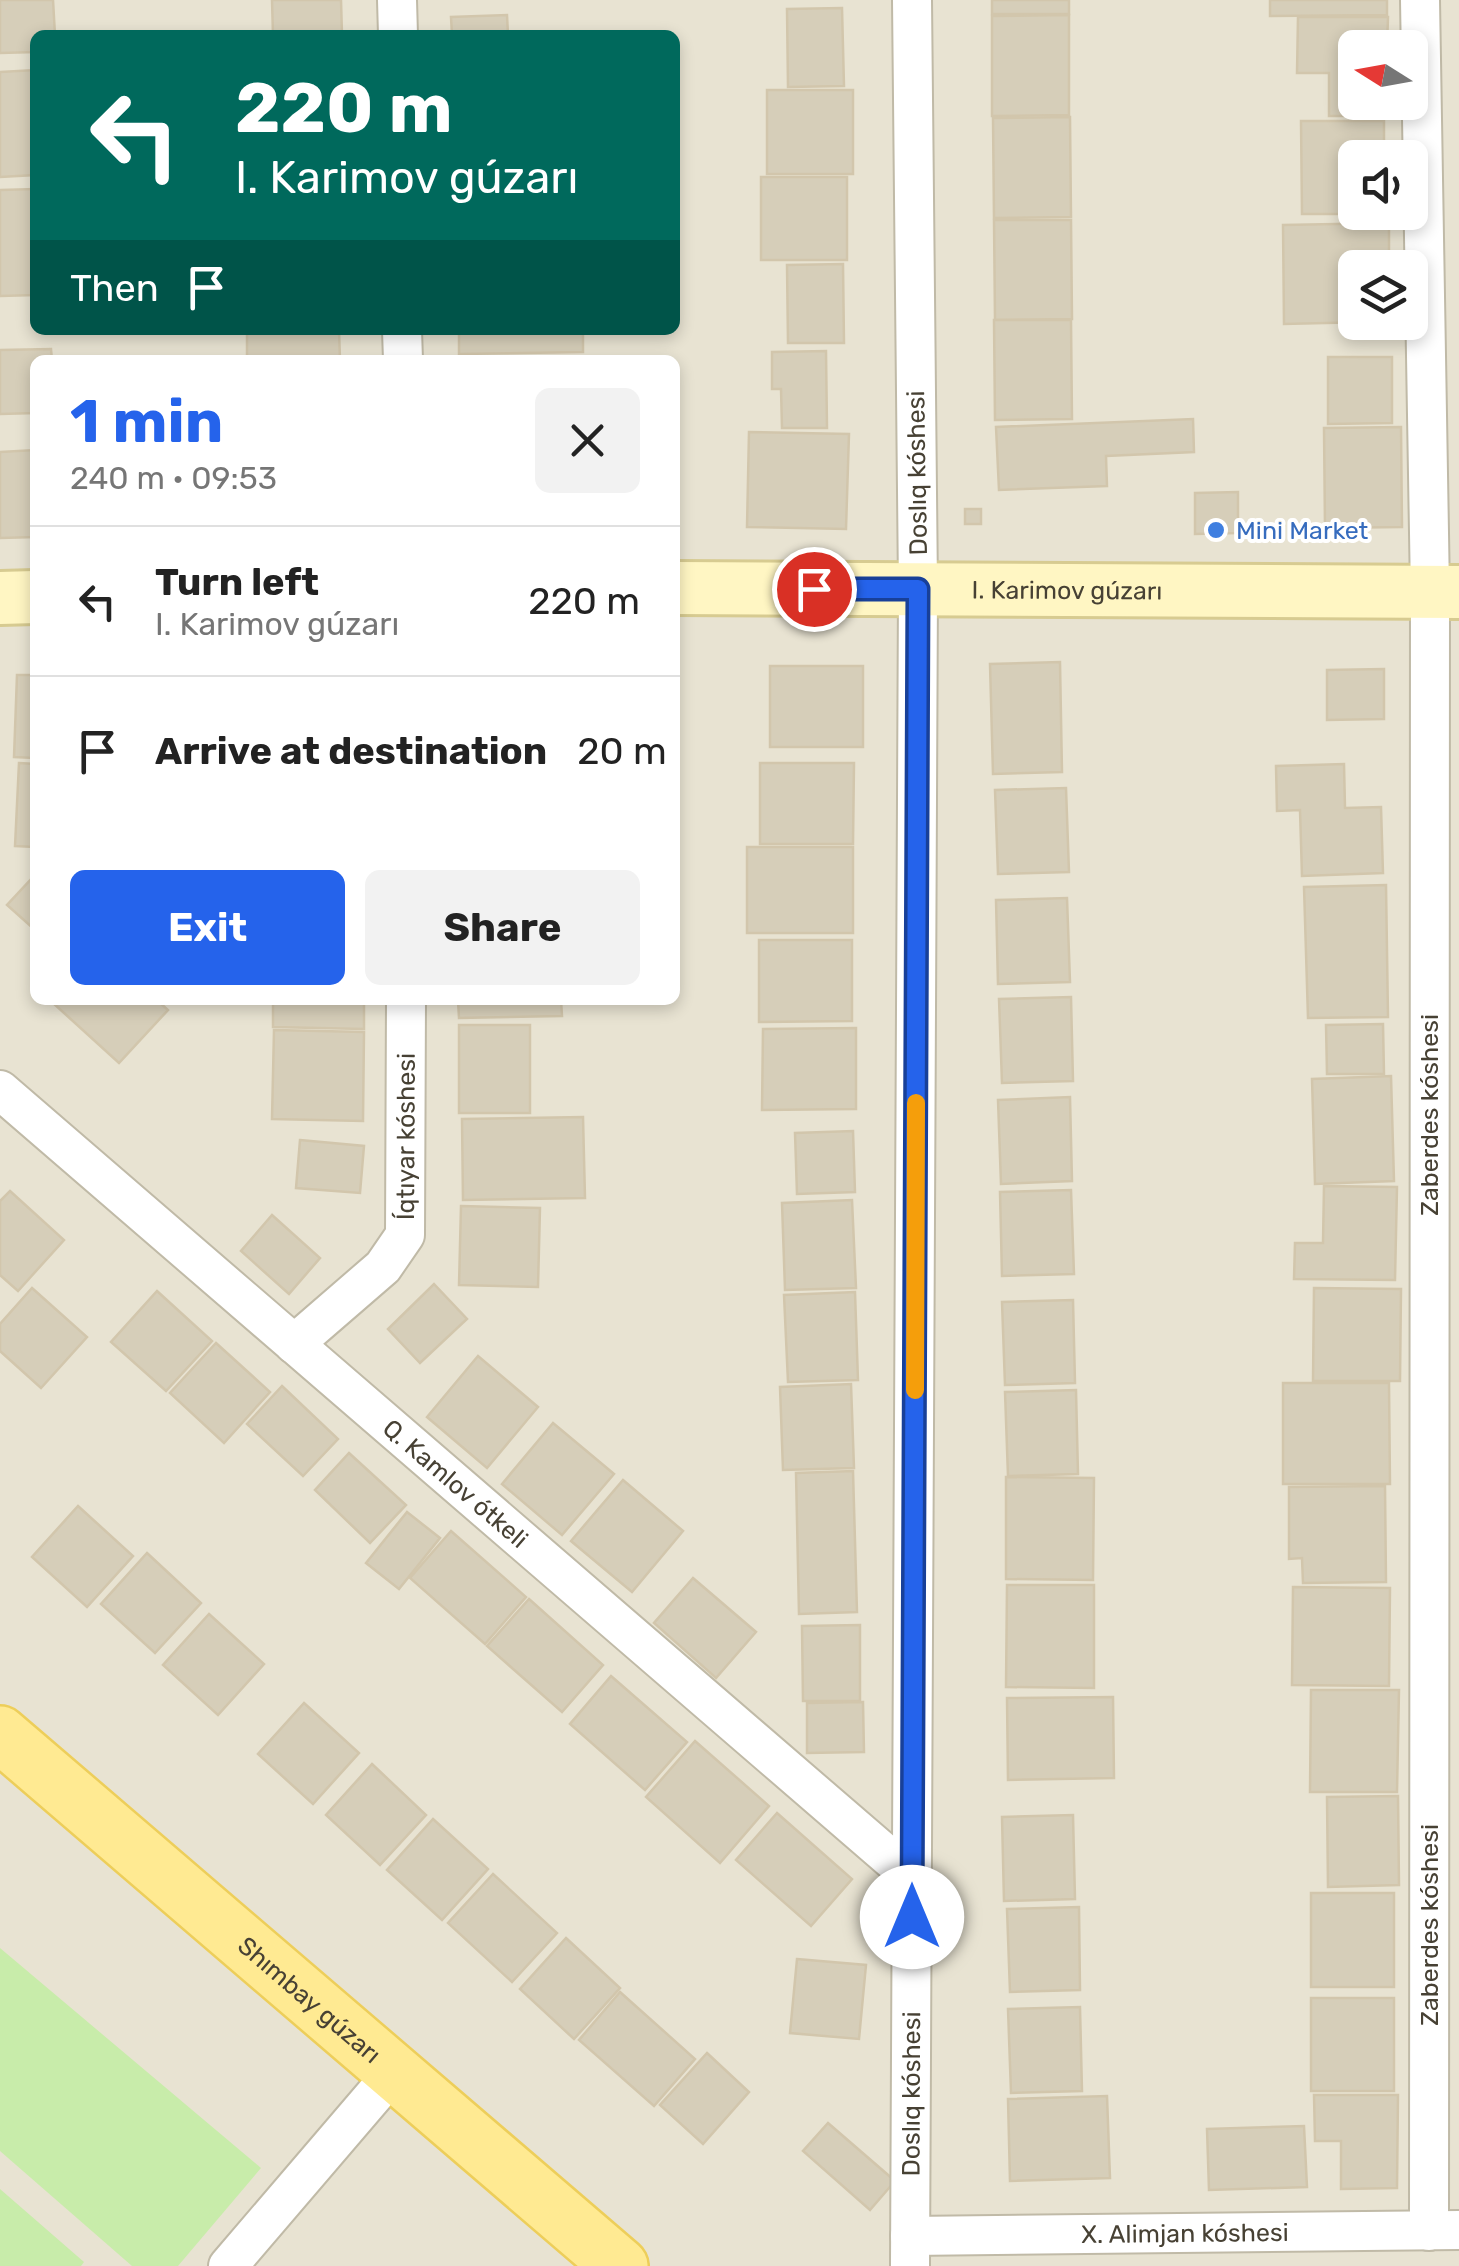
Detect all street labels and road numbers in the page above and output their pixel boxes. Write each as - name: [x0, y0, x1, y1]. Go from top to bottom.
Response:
- street label: Doslıq kóshesi: [901, 390, 933, 556]
- street label: I. Karimov gúzarı: [971, 575, 1163, 605]
- street label: Zaberdes kóshesi: [1415, 1014, 1444, 1216]
- street label: Íqtıyar kóshesi: [391, 1053, 420, 1220]
- street label: Q. Kamlov ótkeli: [378, 1413, 534, 1554]
- street label: Zaberdes kóshesi: [1415, 1824, 1444, 2026]
- street label: Shımbay gúzarı: [232, 1930, 387, 2069]
- street label: Doslıq kóshesi: [896, 2011, 926, 2177]
- street label: X. Alimjan kóshesi: [1081, 2217, 1289, 2249]

